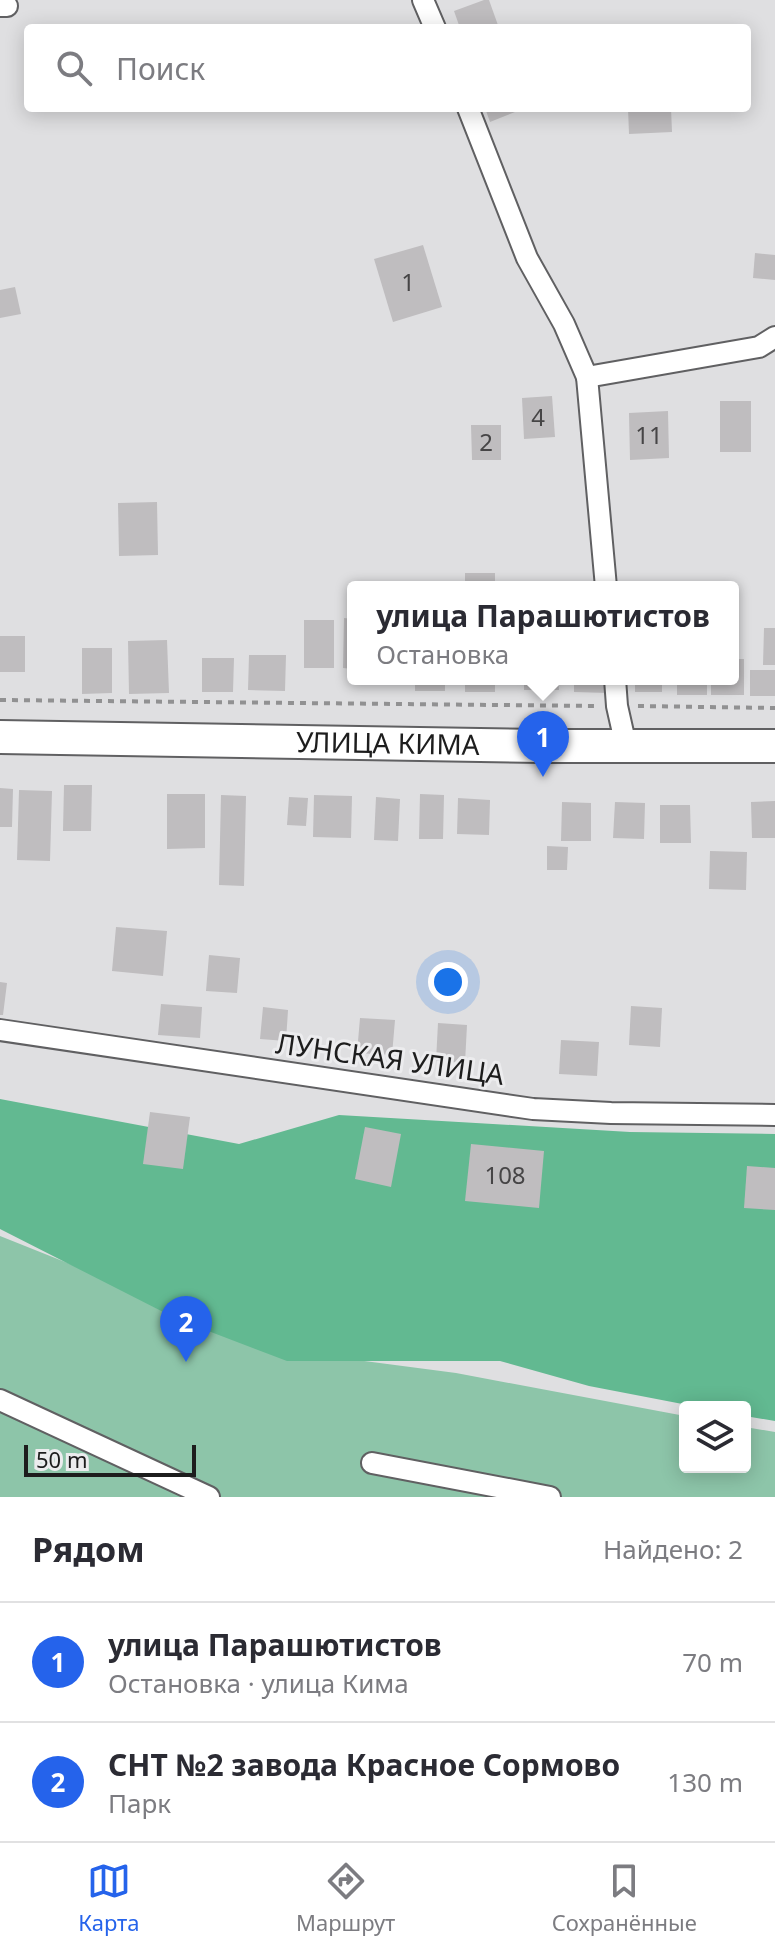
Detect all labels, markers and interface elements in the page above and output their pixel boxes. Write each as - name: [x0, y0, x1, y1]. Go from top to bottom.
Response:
- search box: [24, 24, 751, 112]
- icon: search: [52, 46, 96, 90]
- text: Поиск: [116, 48, 205, 89]
- house number: 1: [401, 265, 415, 298]
- house number: 4: [531, 400, 545, 433]
- house number: 11: [635, 418, 663, 451]
- house number: 2: [479, 425, 493, 458]
- popup: [347, 581, 739, 685]
- text: улица Парашютистов: [376, 595, 710, 636]
- text: Остановка: [376, 636, 509, 672]
- pin: 1: [517, 711, 569, 777]
- street label: УЛИЦА КИМА: [296, 722, 480, 763]
- your location: [428, 962, 468, 1002]
- street label: ЛУНСКАЯ УЛИЦА: [274, 1023, 507, 1093]
- house number: 108: [484, 1158, 526, 1191]
- pin: 2: [160, 1296, 212, 1362]
- map controls: [679, 1401, 751, 1473]
- button: layers: [679, 1401, 751, 1473]
- scale bar: [24, 1441, 196, 1477]
- text: 50 m: [36, 1444, 87, 1474]
- text: Рядом: [32, 1526, 145, 1572]
- text: Найдено: 2: [603, 1531, 743, 1567]
- text: улица Парашютистов: [108, 1624, 442, 1665]
- text: 1: [51, 1644, 65, 1680]
- text: 70 m: [682, 1644, 743, 1680]
- text: Остановка · улица Кима: [108, 1665, 409, 1701]
- text: СНТ №2 завода Красное Сормово: [108, 1744, 620, 1785]
- text: 2: [51, 1764, 65, 1800]
- text: 130 m: [667, 1764, 743, 1800]
- text: Парк: [108, 1785, 171, 1821]
- tab: Карта: [78, 1859, 140, 1937]
- tab: Маршрут: [296, 1859, 395, 1937]
- tab: Сохранённые: [552, 1859, 697, 1937]

